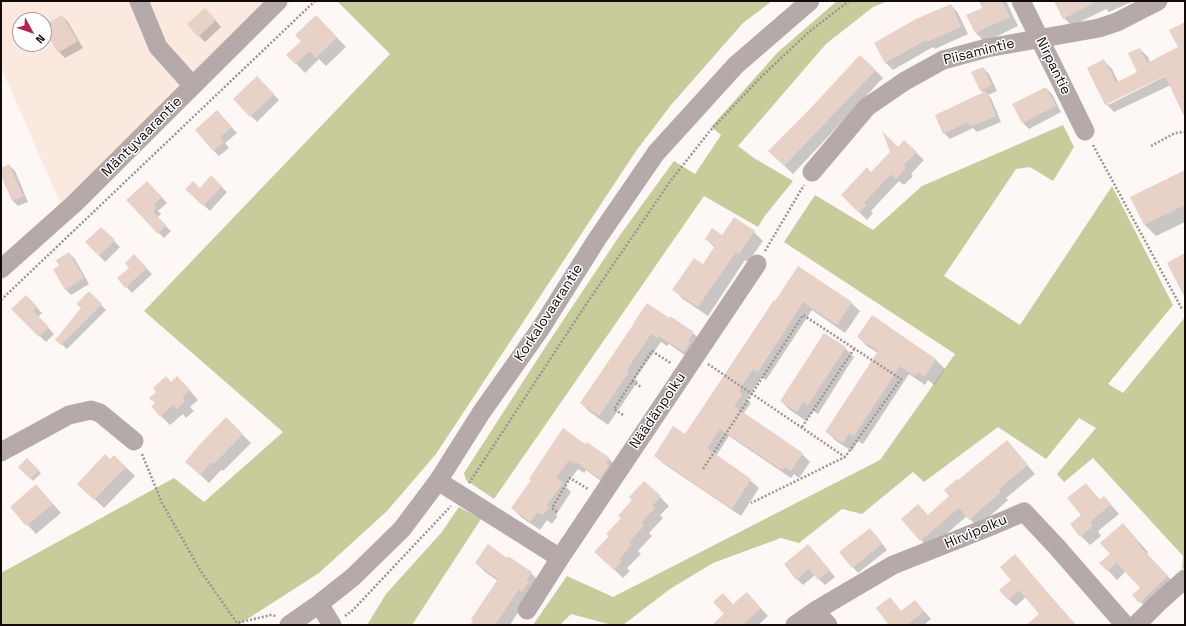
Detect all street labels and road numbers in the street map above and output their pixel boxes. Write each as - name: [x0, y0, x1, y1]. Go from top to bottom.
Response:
- street label: Piisamintie: [942, 35, 1016, 69]
- street label: Nirpantie: [1032, 35, 1074, 97]
- street label: Mäntyvaarantie: [98, 93, 186, 181]
- street label: Korkalovaarantie: [511, 261, 587, 365]
- street label: Näädänpolku: [626, 370, 690, 452]
- street label: Hirvipolku: [942, 511, 1010, 553]

